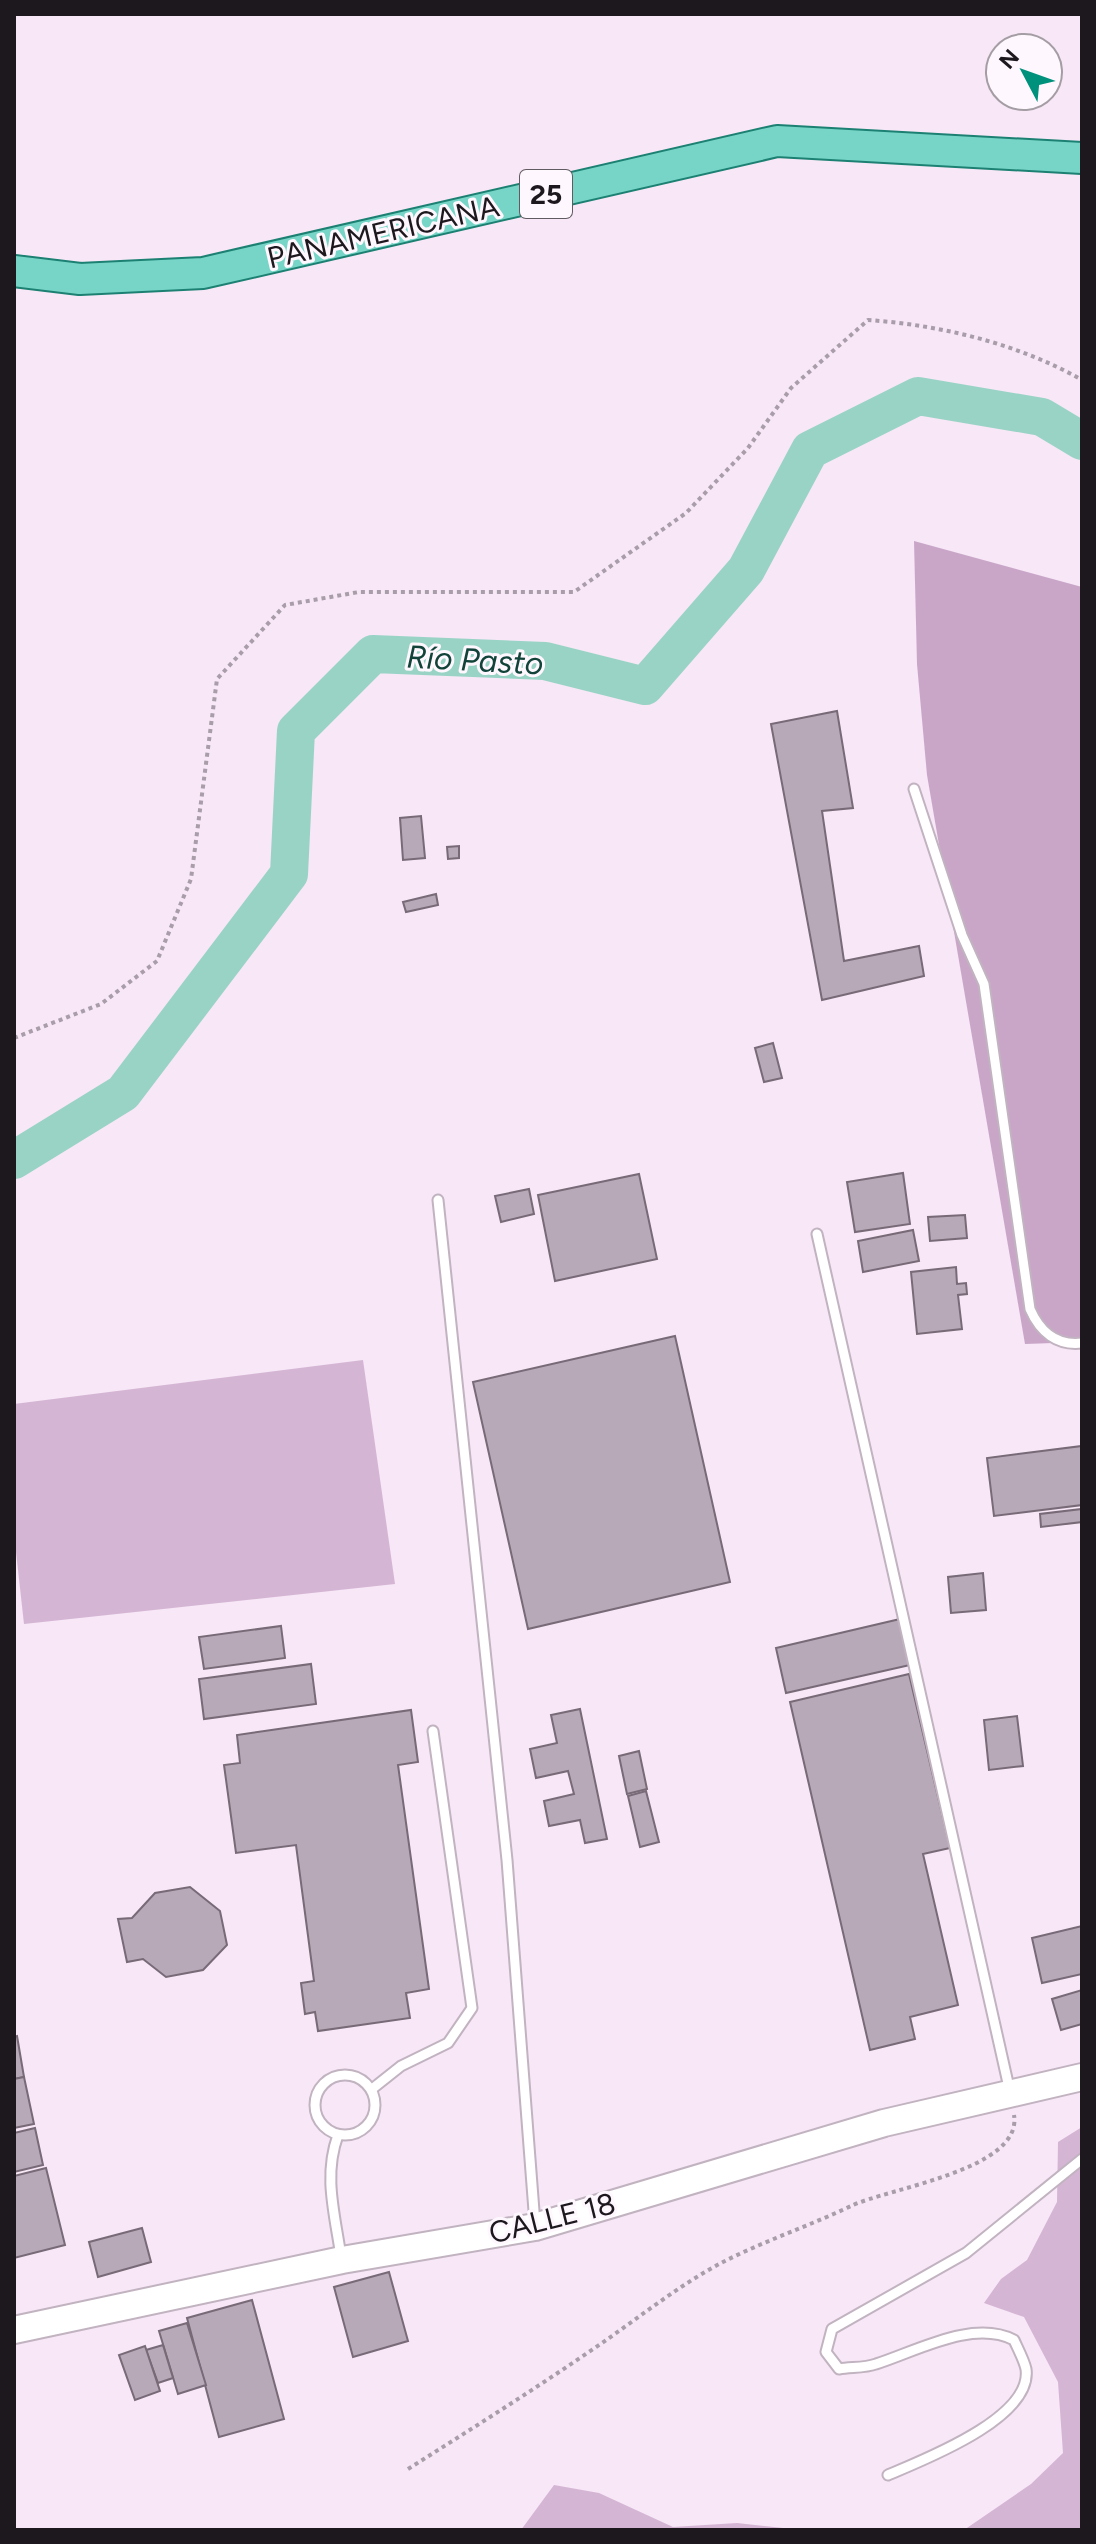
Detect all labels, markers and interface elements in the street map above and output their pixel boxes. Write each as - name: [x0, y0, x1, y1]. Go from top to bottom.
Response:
- north arrow: [984, 32, 1064, 112]
- text: N: [994, 44, 1025, 74]
- road number: 25: [520, 170, 572, 218]
- street label: PANAMERICANA: [264, 187, 503, 277]
- water label: Río Pasto: [406, 637, 544, 683]
- street label: CALLE 18: [485, 2184, 619, 2252]

